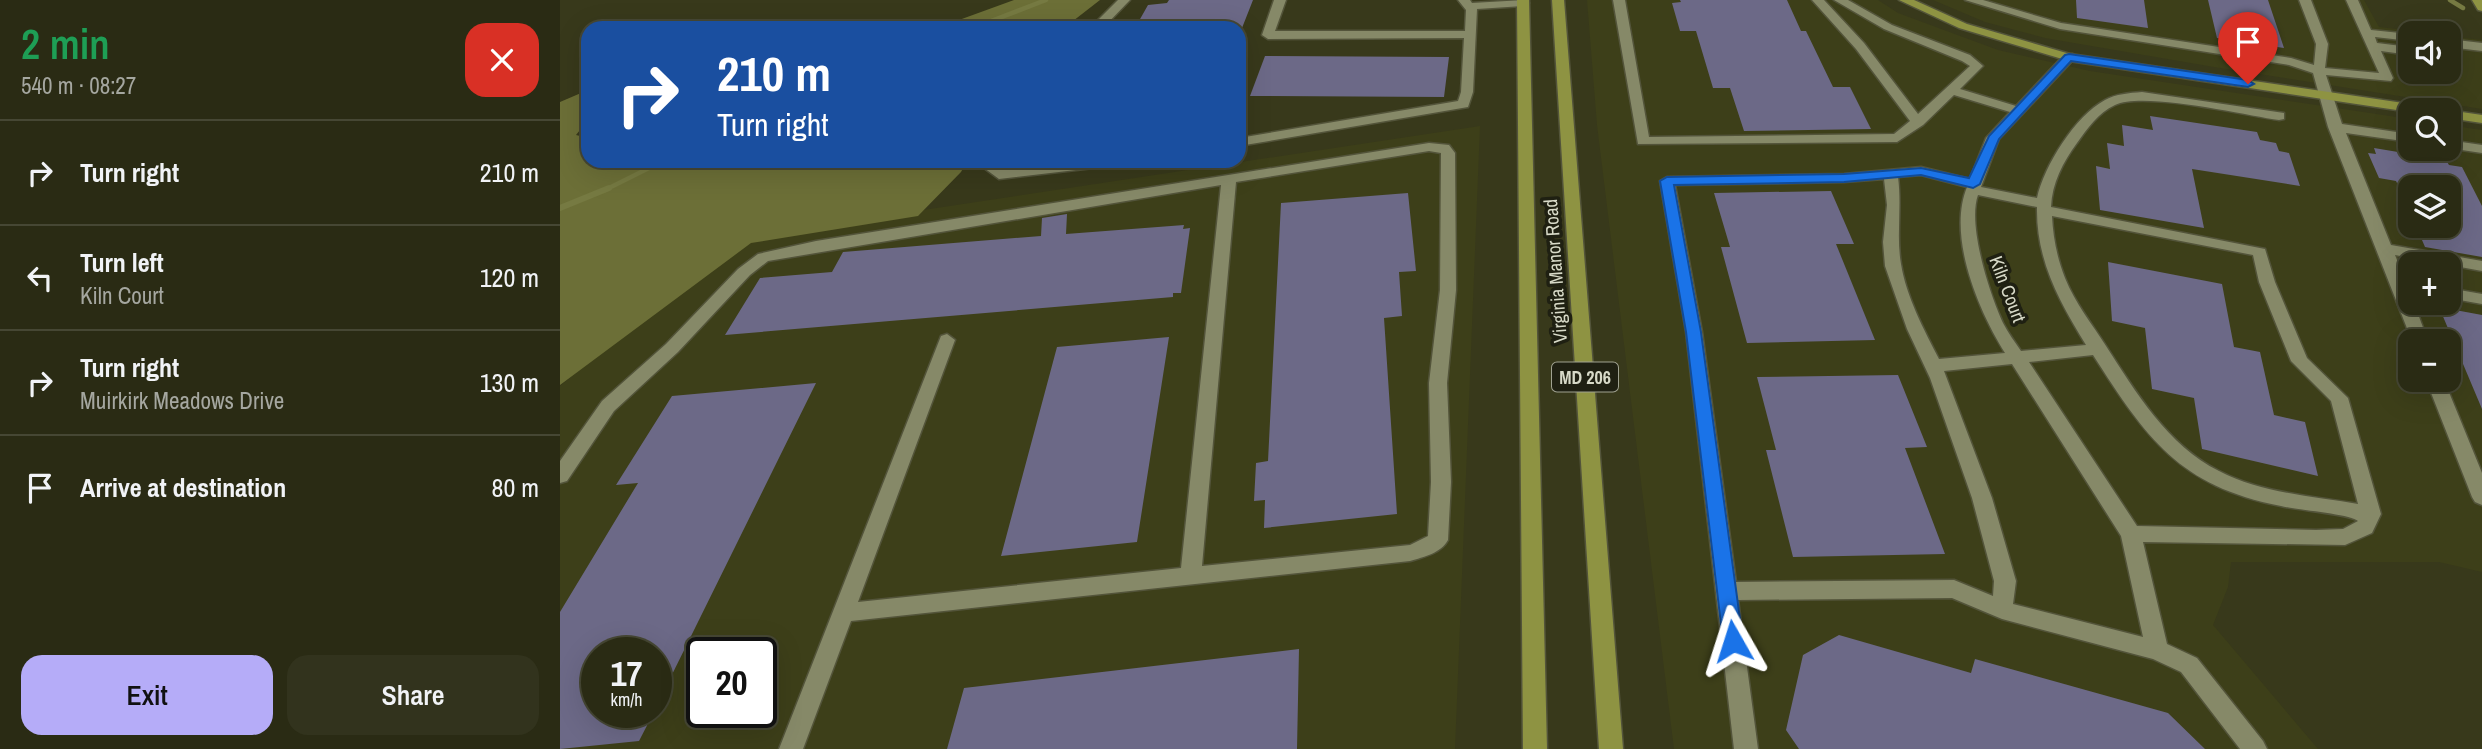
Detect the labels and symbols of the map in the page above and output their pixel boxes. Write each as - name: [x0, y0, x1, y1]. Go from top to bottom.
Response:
- pin: [2218, 12.0, 2278, 84]
- street label: Virginia Manor Road: [1537, 198, 1573, 344]
- street label: Kiln Court: [1983, 252, 2033, 327]
- road number: MD 206: [1552, 362, 1618, 391]
- position arrow: [1696, 604, 1770, 678]
- speed limit sign: 20: [686, 637, 777, 728]

